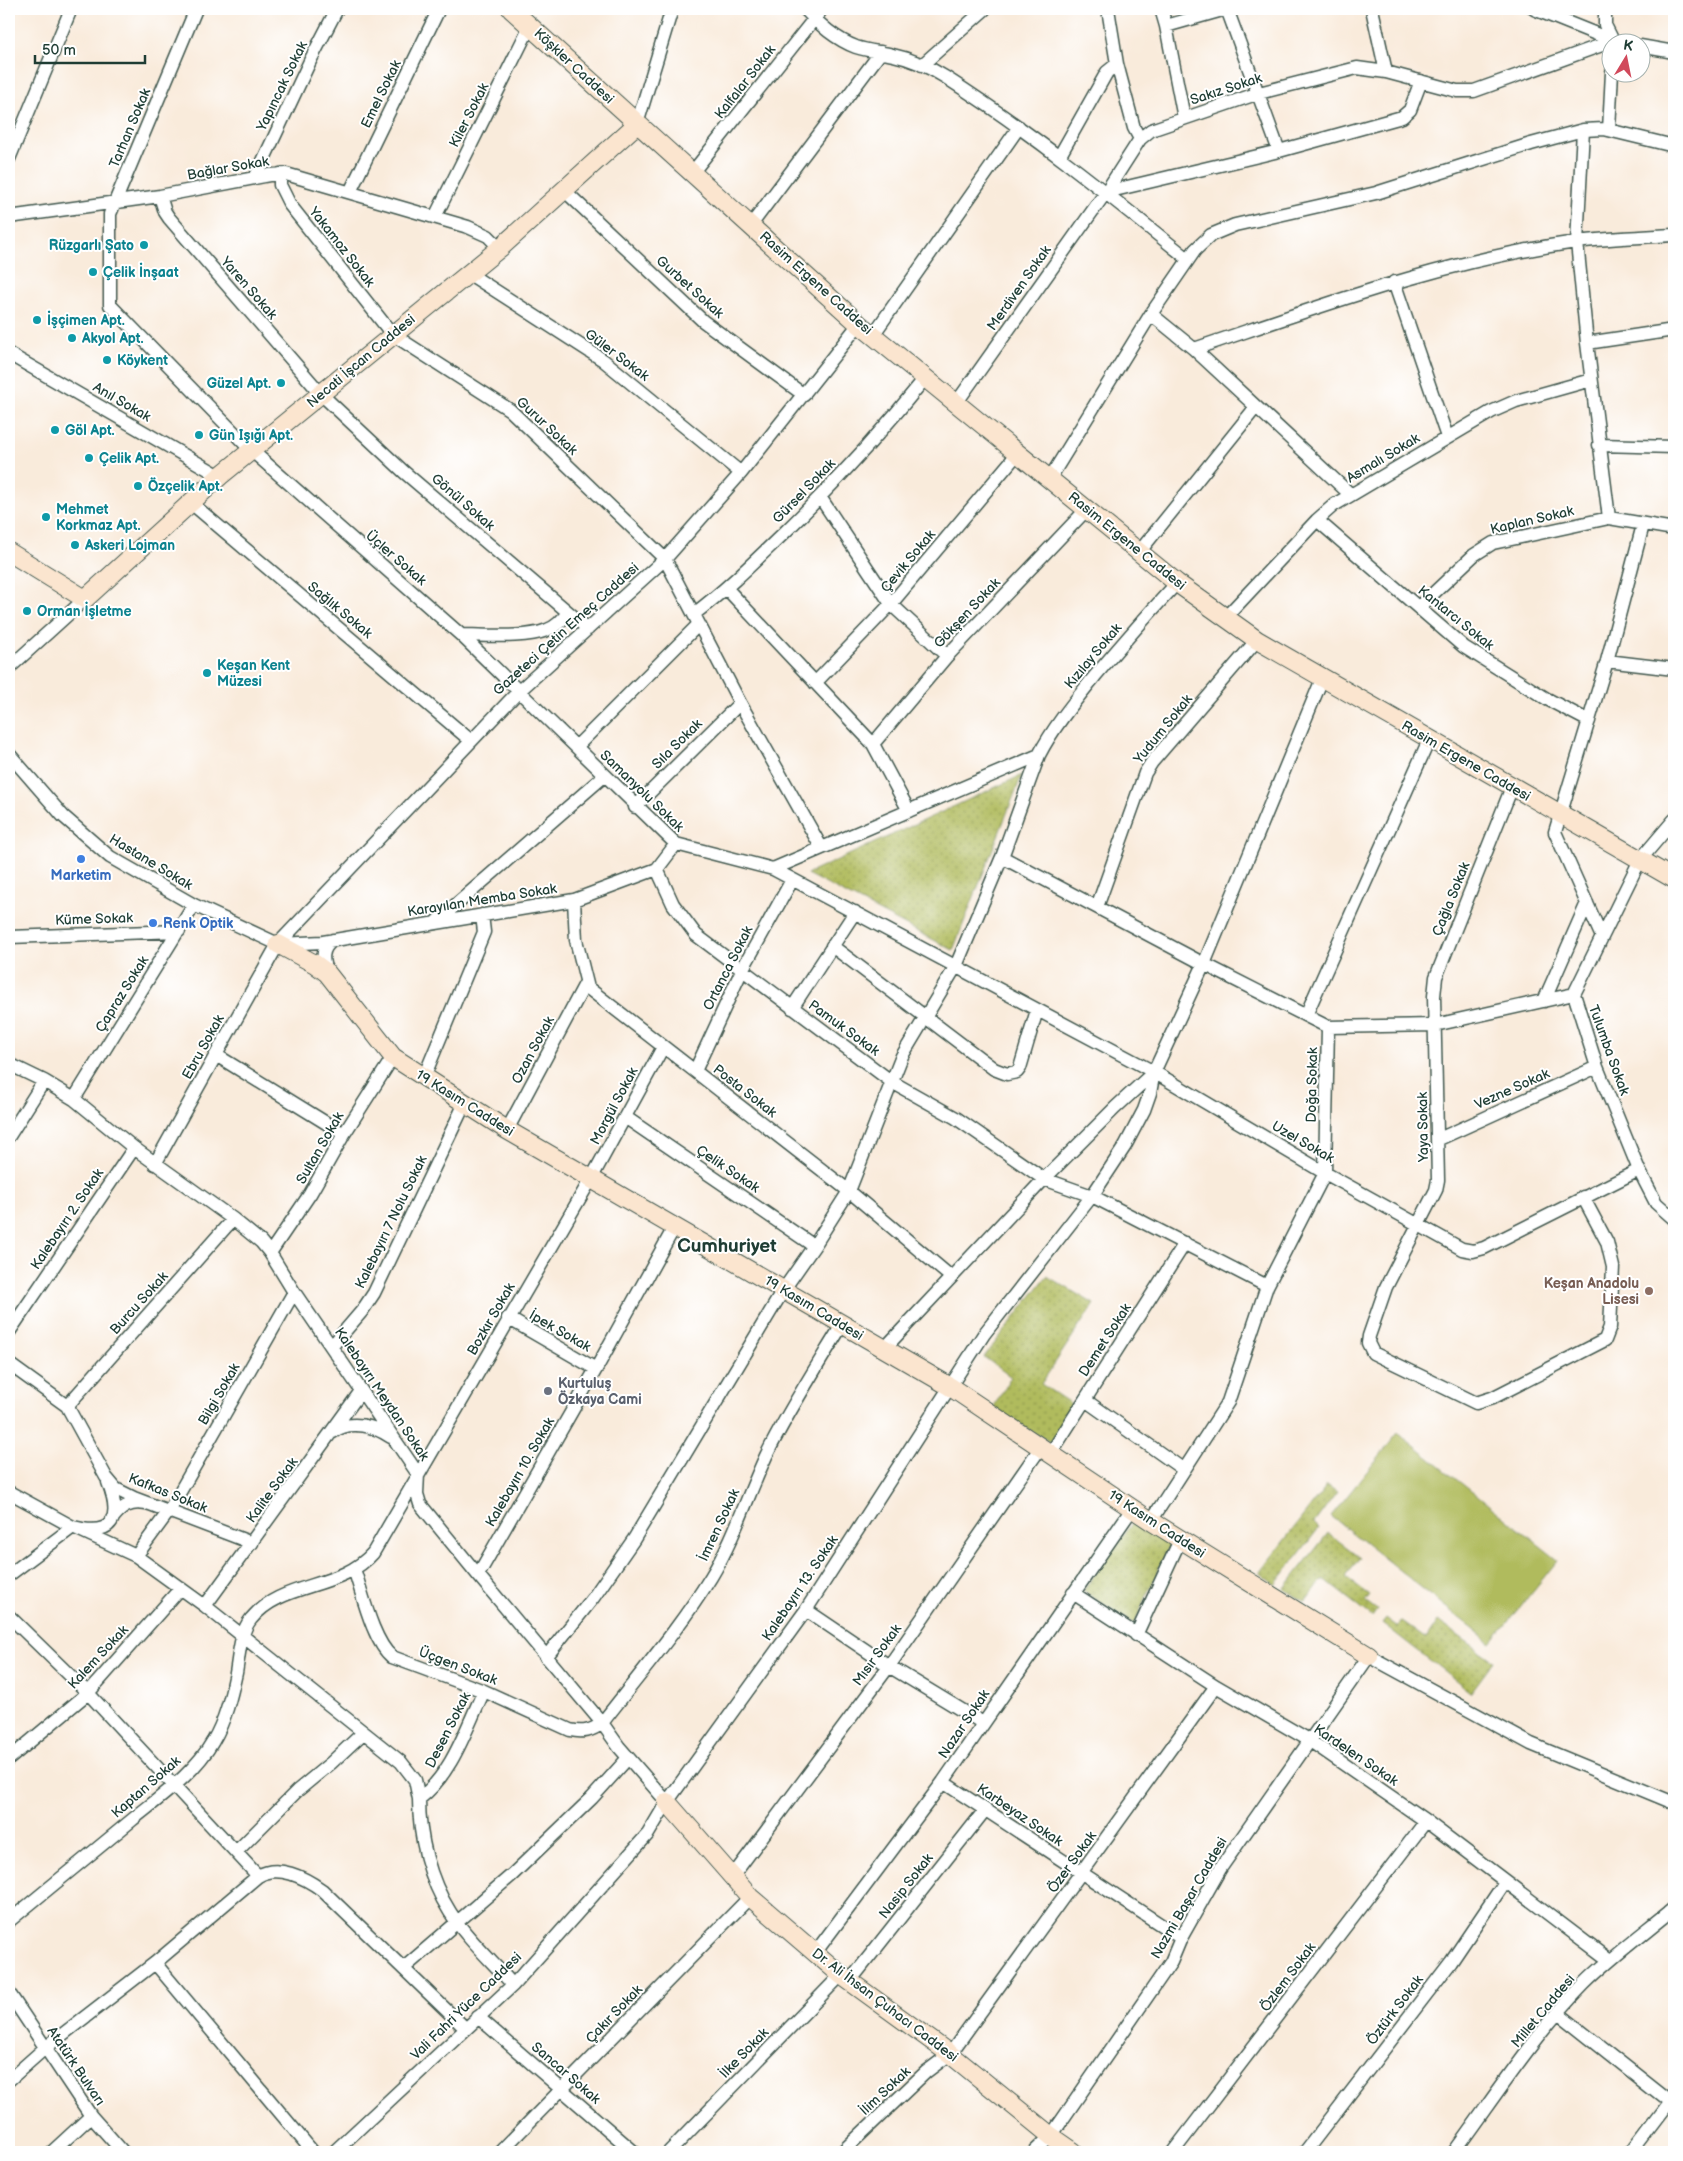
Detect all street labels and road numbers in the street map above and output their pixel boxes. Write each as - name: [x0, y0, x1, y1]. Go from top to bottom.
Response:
- street label: Köşkler Caddesi: [530, 25, 618, 107]
- street label: Yapıncak Sokak: [252, 38, 311, 135]
- street label: Kalfalar Sokak: [711, 42, 779, 122]
- street label: Emel Sokak: [357, 57, 405, 131]
- street label: Sakız Sokak: [1188, 69, 1264, 109]
- street label: Kiler Sokak: [446, 80, 493, 150]
- street label: Tarhan Sokak: [106, 86, 154, 170]
- street label: Bağlar Sokak: [186, 152, 270, 184]
- street label: Yakamoz Sokak: [305, 203, 379, 291]
- street label: Rasim Ergene Caddesi: [756, 228, 876, 338]
- street label: Merdiven Sokak: [983, 242, 1055, 334]
- street label: Gurbet Sokak: [653, 252, 727, 322]
- street label: Yaren Sokak: [217, 253, 281, 323]
- street label: Necati İşcan Caddesi: [303, 310, 419, 411]
- street label: Güler Sokak: [581, 325, 653, 385]
- street label: Anıl Sokak: [90, 379, 154, 425]
- street label: Gurur Sokak: [513, 393, 581, 459]
- street label: Asmalı Sokak: [1343, 429, 1423, 486]
- street label: Gürsel Sokak: [769, 455, 839, 527]
- street label: Gönül Sokak: [428, 470, 498, 534]
- street label: Rasim Ergene Caddesi: [1065, 488, 1189, 594]
- street label: Kaplan Sokak: [1489, 502, 1576, 538]
- street label: Üçler Sokak: [362, 526, 431, 589]
- street label: Çevik Sokak: [877, 526, 939, 596]
- street label: Gazeteci Çetin Emeç Caddesi: [490, 559, 642, 699]
- street label: Gökşen Sokak: [930, 574, 1004, 652]
- street label: Sağlık Sokak: [304, 578, 376, 642]
- street label: Kantarcı Sokak: [1414, 582, 1498, 654]
- street label: Kızılay Sokak: [1061, 620, 1125, 692]
- street label: Yudum Sokak: [1129, 691, 1196, 768]
- street label: Sıla Sokak: [648, 715, 706, 773]
- street label: Rasim Ergene Caddesi: [1398, 717, 1534, 805]
- street label: Samanyolu Sokak: [597, 747, 688, 835]
- street label: Hastane Sokak: [106, 830, 196, 894]
- street label: Çağla Sokak: [1428, 859, 1474, 938]
- street label: Karayılan Memba Sokak: [406, 880, 558, 920]
- street label: Küme Sokak: [55, 909, 133, 929]
- street label: Ortanca Sokak: [699, 923, 757, 1013]
- street label: Çapraz Sokak: [92, 953, 152, 1035]
- street label: Pamuk Sokak: [805, 997, 883, 1060]
- street label: Tulumba Sokak: [1585, 1002, 1633, 1098]
- street label: Ebru Sokak: [178, 1012, 228, 1082]
- street label: Ozan Sokak: [508, 1013, 558, 1087]
- street label: Doğa Sokak: [1303, 1047, 1321, 1123]
- street label: Posta Sokak: [710, 1061, 780, 1121]
- street label: Morgül Sokak: [586, 1064, 642, 1148]
- street label: Vezne Sokak: [1472, 1065, 1552, 1113]
- street label: 19 Kasım Caddesi: [413, 1066, 517, 1140]
- street label: Yaya Sokak: [1414, 1092, 1432, 1163]
- street label: Sultan Sokak: [293, 1109, 348, 1187]
- street label: Uzel Sokak: [1269, 1117, 1337, 1167]
- street label: Çelik Sokak: [693, 1142, 763, 1196]
- street label: Kalebayırı 7 Nolu Sokak: [351, 1153, 431, 1291]
- street label: Kalebayırı 2. Sokak: [27, 1165, 107, 1273]
- street label: Burcu Sokak: [106, 1268, 172, 1338]
- street label: 19 Kasım Caddesi: [762, 1272, 866, 1344]
- street label: Bozkır Sokak: [463, 1280, 519, 1358]
- street label: Demet Sokak: [1075, 1300, 1135, 1380]
- street label: İpek Sokak: [526, 1306, 595, 1356]
- street label: Kalebayırı Meydan Sokak: [331, 1324, 433, 1464]
- street label: Bilgi Sokak: [194, 1360, 244, 1428]
- street label: Kalebayırı 10. Sokak: [482, 1414, 558, 1530]
- street label: Kalite Sokak: [243, 1454, 301, 1526]
- street label: Kafkas Sokak: [126, 1469, 210, 1517]
- street label: İmren Sokak: [694, 1486, 743, 1564]
- street label: 19 Kasım Caddesi: [1105, 1486, 1209, 1562]
- street label: Kalebayırı 13. Sokak: [758, 1532, 842, 1644]
- street label: Kalem Sokak: [64, 1621, 132, 1692]
- street label: Mısır Sokak: [849, 1621, 905, 1689]
- street label: Üçgen Sokak: [416, 1642, 500, 1689]
- street label: Nazar Sokak: [935, 1686, 993, 1762]
- street label: Desen Sokak: [422, 1689, 474, 1771]
- street label: Kardelen Sokak: [1310, 1720, 1402, 1790]
- street label: Kaptan Sokak: [108, 1752, 184, 1822]
- street label: Karbeyaz Sokak: [974, 1780, 1066, 1850]
- street label: Özer Sokak: [1043, 1827, 1100, 1896]
- street label: Nazmi Başar Caddesi: [1147, 1834, 1231, 1962]
- street label: Nasip Sokak: [875, 1850, 937, 1922]
- street label: Özlem Sokak: [1256, 1938, 1320, 2015]
- street label: Dr. Ali İhsan Çuhacı Caddesi: [809, 1944, 962, 2065]
- street label: Vali Fahri Yüce Caddesi: [407, 1949, 525, 2063]
- street label: Öztürk Sokak: [1362, 1971, 1427, 2048]
- street label: Millet Caddesi: [1507, 1971, 1579, 2051]
- street label: Çakır Sokak: [582, 1981, 646, 2047]
- street label: Atatürk Bulvarı: [43, 2023, 109, 2109]
- street label: İlke Sokak: [715, 2023, 772, 2082]
- street label: Sancar Sokak: [528, 2038, 604, 2108]
- street label: İlim Sokak: [855, 2062, 914, 2119]

